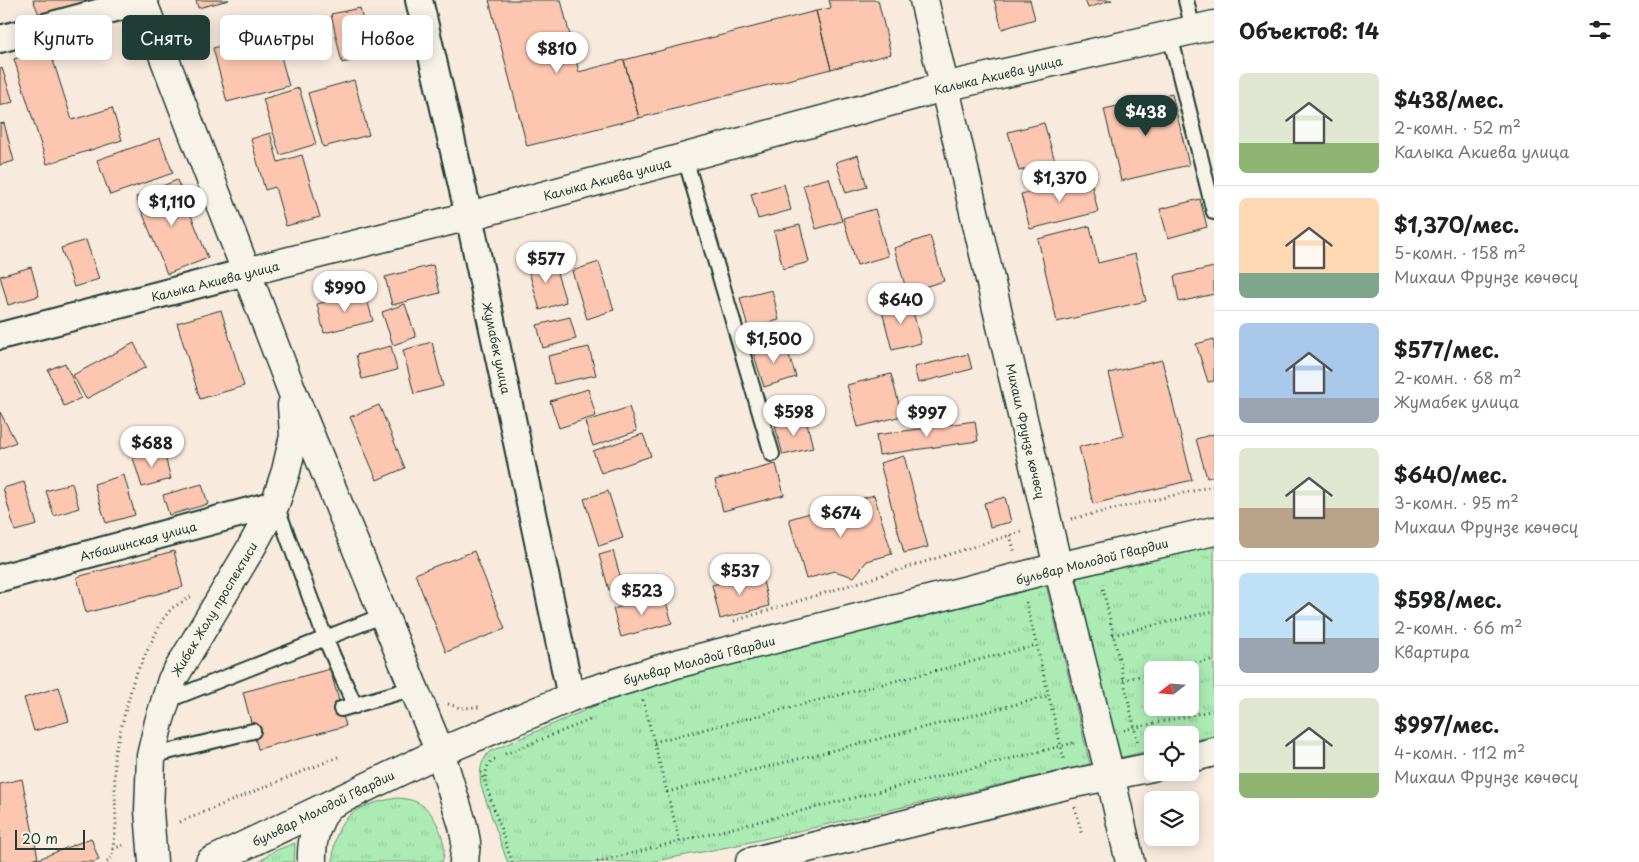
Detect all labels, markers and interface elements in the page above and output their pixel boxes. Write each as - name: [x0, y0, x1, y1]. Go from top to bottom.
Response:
- text: Объектов: 14: [1239, 14, 1379, 46]
- chip: Купить: [15, 15, 112, 60]
- chip: Снять: [122, 15, 210, 60]
- chip: Фильтры: [220, 15, 332, 60]
- chip: Новое: [342, 15, 433, 60]
- icon: filters: [1586, 16, 1614, 44]
- pin: $810: [527, 32, 587, 74]
- text: $810: [537, 36, 577, 60]
- street label: Калыка Акиева улица: [932, 51, 1065, 99]
- text: $438/мес.: [1394, 83, 1504, 115]
- icon: home: [1279, 93, 1339, 153]
- pin: $438: [1116, 94, 1176, 137]
- text: $438: [1125, 99, 1167, 123]
- text: 2-комн. · 52 m²: [1394, 115, 1521, 139]
- text: Калыка Акиева улица: [1394, 139, 1569, 163]
- street label: Калыка Акиева улица: [541, 153, 673, 205]
- pin: $1,370: [1019, 160, 1101, 203]
- text: $1,370: [1033, 165, 1087, 189]
- pin: $1,110: [131, 184, 213, 227]
- text: $1,110: [149, 189, 195, 213]
- text: $1,370/мес.: [1394, 208, 1519, 240]
- icon: home: [1279, 218, 1339, 278]
- text: 5-комн. · 158 m²: [1394, 240, 1526, 264]
- pin: $577: [516, 242, 576, 284]
- text: $577: [527, 246, 565, 270]
- street label: Калыка Акиева улица: [149, 256, 281, 306]
- text: Михаил Фрунзе көчөсү: [1394, 264, 1578, 288]
- pin: $990: [315, 270, 375, 313]
- text: $990: [324, 275, 366, 299]
- pin: $640: [871, 282, 931, 325]
- text: $640: [879, 287, 923, 311]
- street label: Жумабек улица: [478, 300, 516, 396]
- pin: $1,500: [733, 322, 815, 364]
- text: $1,500: [746, 326, 802, 350]
- text: $577/мес.: [1394, 333, 1499, 365]
- icon: home: [1279, 343, 1339, 403]
- street label: Михаил Фрунзе көчөсү: [1002, 362, 1050, 500]
- text: 2-комн. · 68 m²: [1394, 365, 1521, 389]
- text: Жумабек улица: [1394, 389, 1519, 413]
- pin: $598: [764, 394, 824, 437]
- pin: $997: [897, 396, 957, 438]
- text: $598: [774, 399, 814, 423]
- text: $997: [908, 400, 946, 424]
- pin: $688: [122, 426, 182, 468]
- text: $688: [131, 430, 173, 454]
- text: $640/мес.: [1394, 458, 1507, 490]
- icon: home: [1279, 468, 1339, 528]
- text: 3-комн. · 95 m²: [1394, 490, 1519, 514]
- pin: $674: [811, 496, 871, 538]
- text: $674: [821, 500, 861, 524]
- text: Михаил Фрунзе көчөсү: [1394, 514, 1578, 538]
- street label: Атбашинская улица: [78, 517, 199, 565]
- street label: бульвар Молодой Гвардии: [1014, 533, 1170, 589]
- street label: Жибек Жолу проспектиси: [167, 538, 261, 680]
- pin: $537: [710, 554, 770, 596]
- text: $537: [721, 558, 759, 582]
- pin: $523: [612, 574, 672, 616]
- text: $523: [621, 578, 663, 602]
- text: $598/мес.: [1394, 583, 1502, 615]
- icon: home: [1279, 593, 1339, 653]
- text: 2-комн. · 66 m²: [1394, 615, 1523, 639]
- street label: бульвар Молодой Гвардии: [621, 631, 777, 689]
- text: Квартира: [1394, 639, 1469, 663]
- north arrow: [1144, 661, 1199, 716]
- map controls: [1144, 661, 1199, 846]
- text: $997/мес.: [1394, 708, 1499, 740]
- icon: home: [1279, 718, 1339, 778]
- button: locate: [1144, 726, 1199, 781]
- text: 4-комн. · 112 m²: [1394, 740, 1525, 764]
- text: Михаил Фрунзе көчөсү: [1394, 764, 1578, 788]
- street label: бульвар Молодой Гвардии: [249, 766, 397, 850]
- button: layers: [1144, 791, 1199, 846]
- scale bar: [15, 827, 85, 850]
- text: 20 m: [22, 828, 58, 849]

